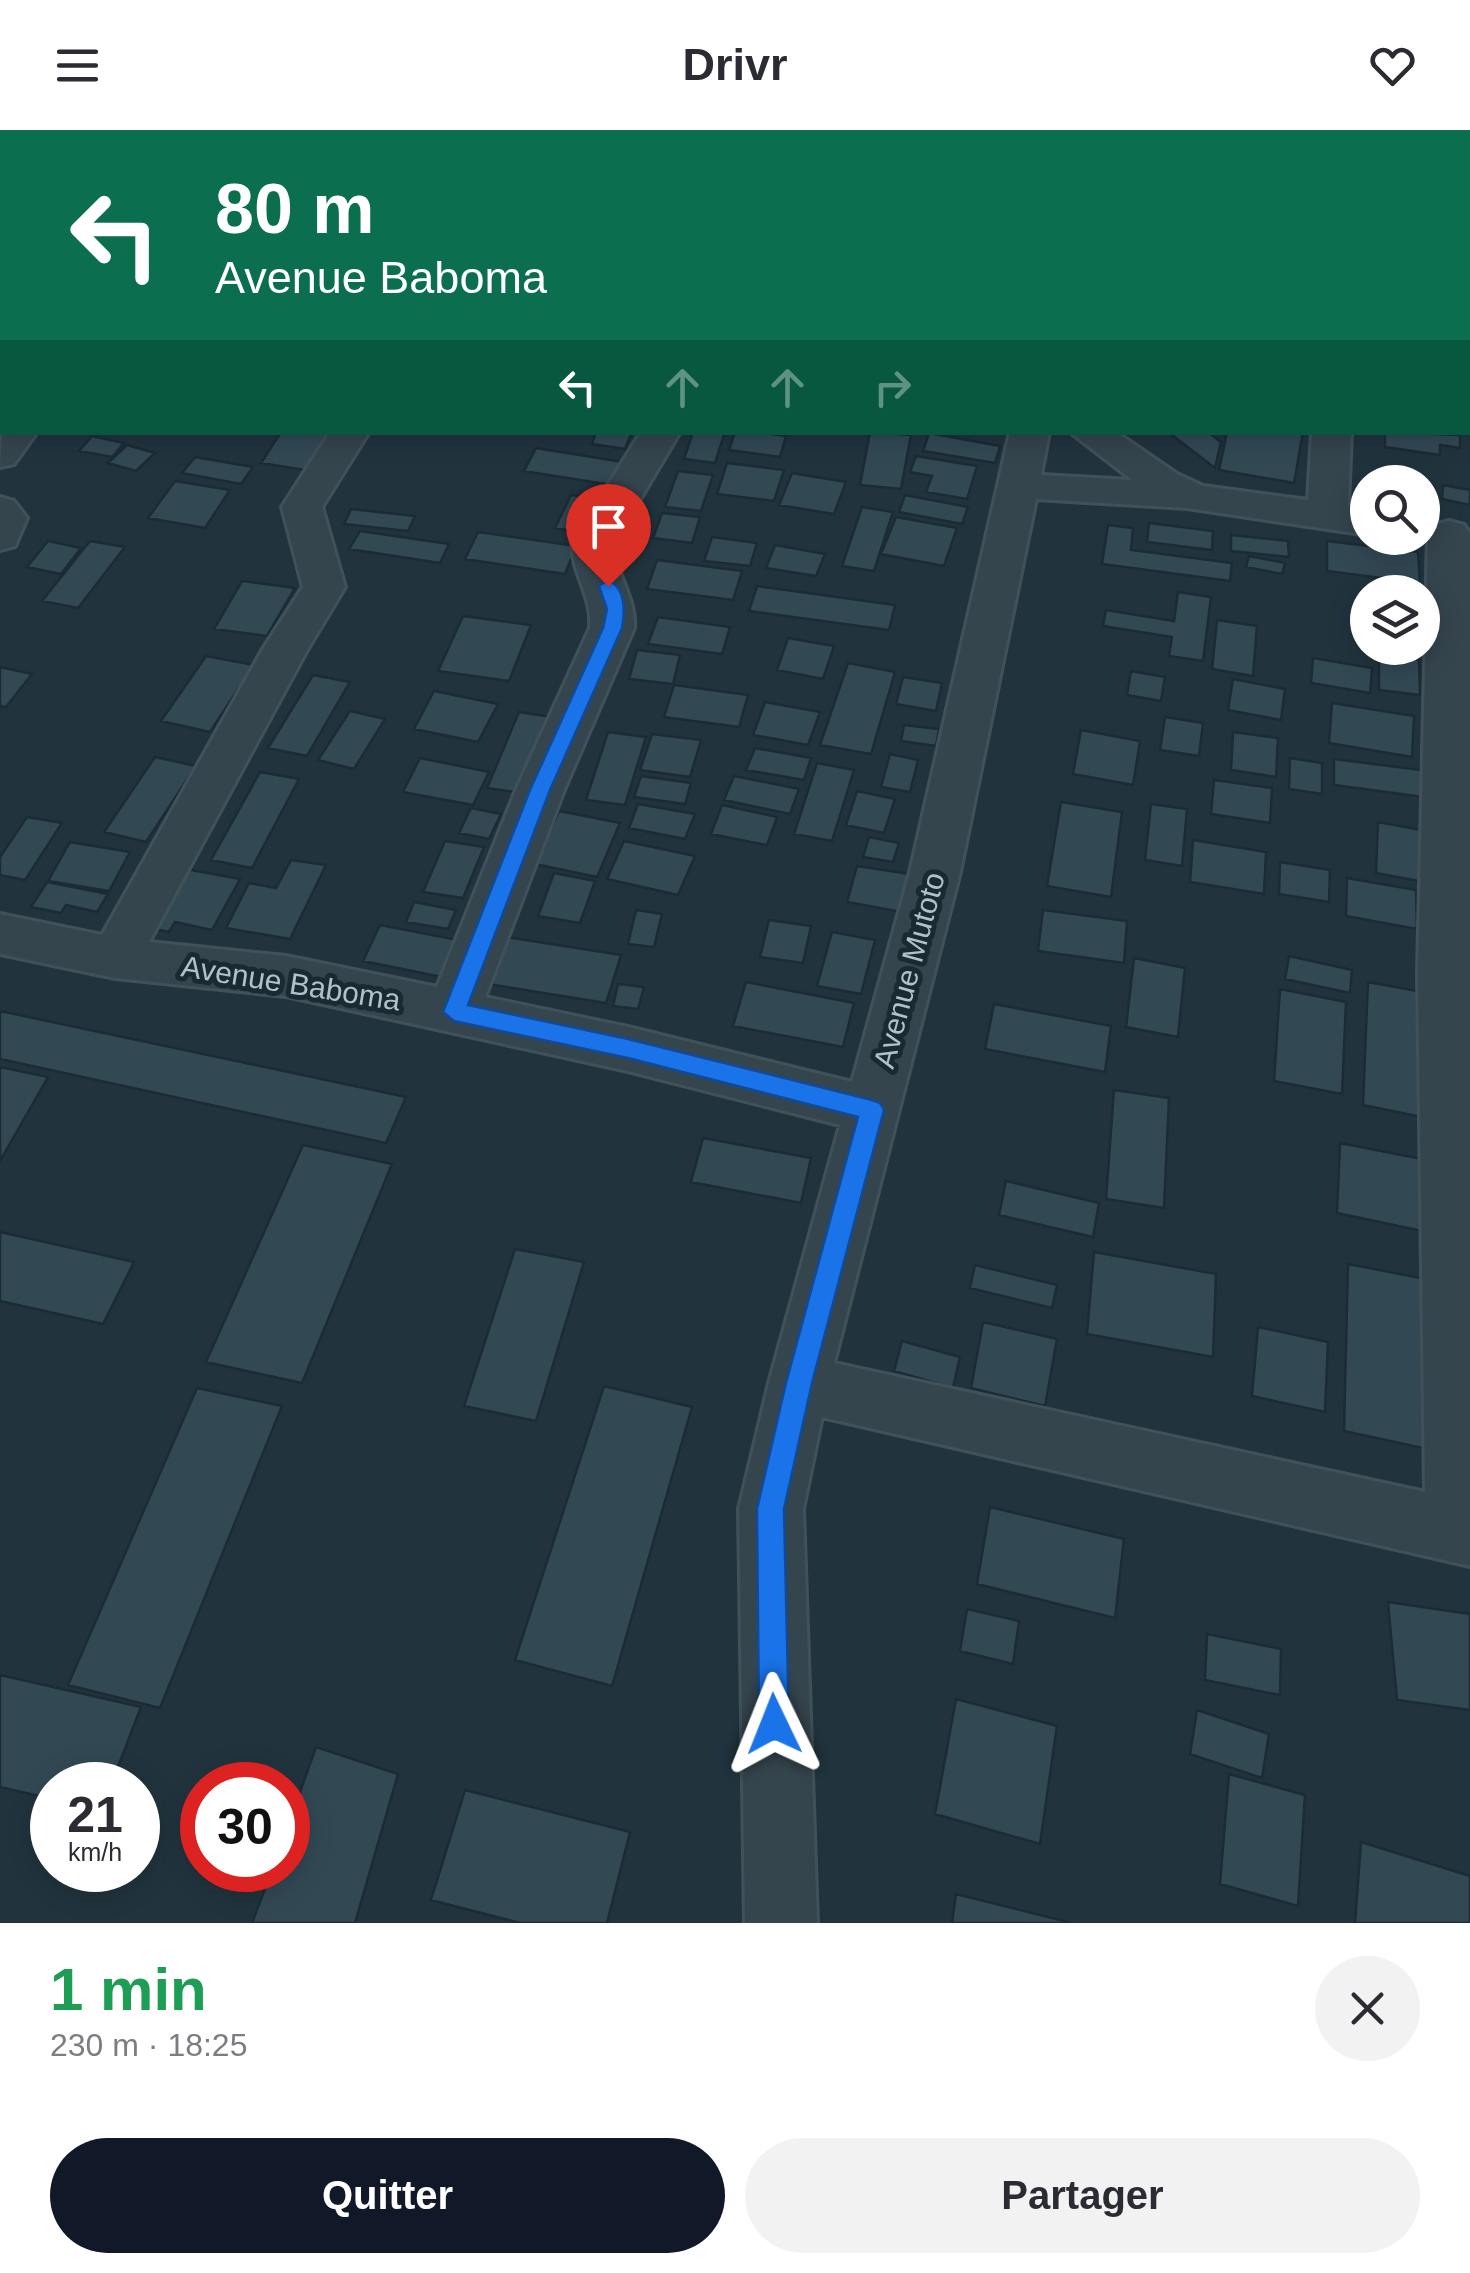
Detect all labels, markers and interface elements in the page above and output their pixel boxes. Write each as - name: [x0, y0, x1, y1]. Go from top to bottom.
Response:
- icon: menu: [50, 38, 105, 93]
- icon: heart: [1365, 38, 1420, 93]
- text: Drivr: [682, 39, 788, 90]
- icon: left: [50, 170, 180, 300]
- text: 80 m: [215, 170, 375, 248]
- text: Avenue Baboma: [215, 252, 547, 303]
- icon: left: [550, 360, 605, 415]
- icon: ahead: [655, 360, 710, 415]
- icon: ahead: [760, 360, 815, 415]
- icon: right: [865, 360, 920, 415]
- map controls: [1350, 465, 1440, 665]
- button: search: [1350, 465, 1440, 555]
- pin: [566, 484, 651, 587]
- icon: arrive: [581, 499, 636, 554]
- button: layers: [1350, 575, 1440, 665]
- street label: Avenue Mutoto: [867, 869, 951, 1071]
- street label: Avenue Baboma: [179, 949, 403, 1017]
- position arrow: [722, 1672, 826, 1776]
- speed limit sign: 30: [180, 1762, 310, 1892]
- text: 21: [67, 1787, 123, 1843]
- text: km/h: [68, 1838, 122, 1866]
- text: 1 min: [50, 1956, 207, 2023]
- button: close: [1315, 1956, 1420, 2061]
- text: 230 m · 18:25: [50, 2027, 247, 2063]
- button: Quitter: [50, 2138, 725, 2253]
- button: Partager: [745, 2138, 1420, 2253]

